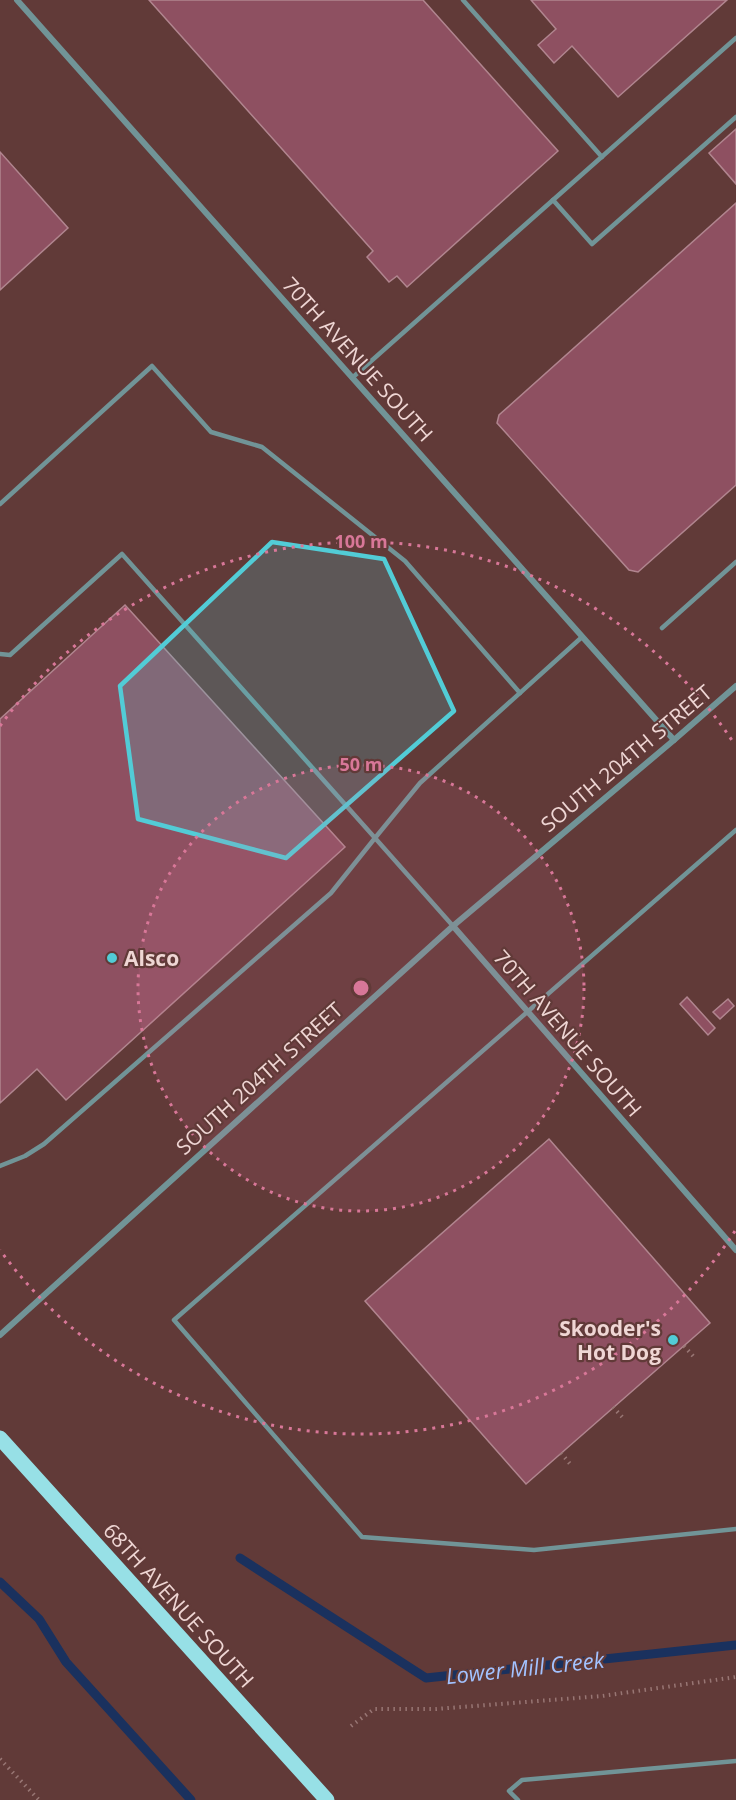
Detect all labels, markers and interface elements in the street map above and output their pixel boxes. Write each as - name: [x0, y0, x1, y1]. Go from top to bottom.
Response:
- street label: 70TH AVENUE SOUTH: [277, 271, 439, 447]
- text: 100 m: [334, 529, 388, 553]
- street label: SOUTH 204TH STREET: [535, 678, 718, 838]
- text: 50 m: [340, 752, 382, 776]
- place label: Alsco: [124, 944, 179, 972]
- street label: 70TH AVENUE SOUTH: [488, 944, 648, 1122]
- marker: Alsco: [105, 951, 119, 965]
- centre of rings: [351, 978, 371, 998]
- street label: SOUTH 204TH STREET: [170, 995, 349, 1160]
- place label: Skooder's Hot Dog: [559, 1314, 661, 1366]
- marker: Skooder's Hot Dog: [666, 1333, 680, 1347]
- street label: 68TH AVENUE SOUTH: [98, 1517, 260, 1693]
- water label: Lower Mill Creek: [444, 1644, 607, 1690]

